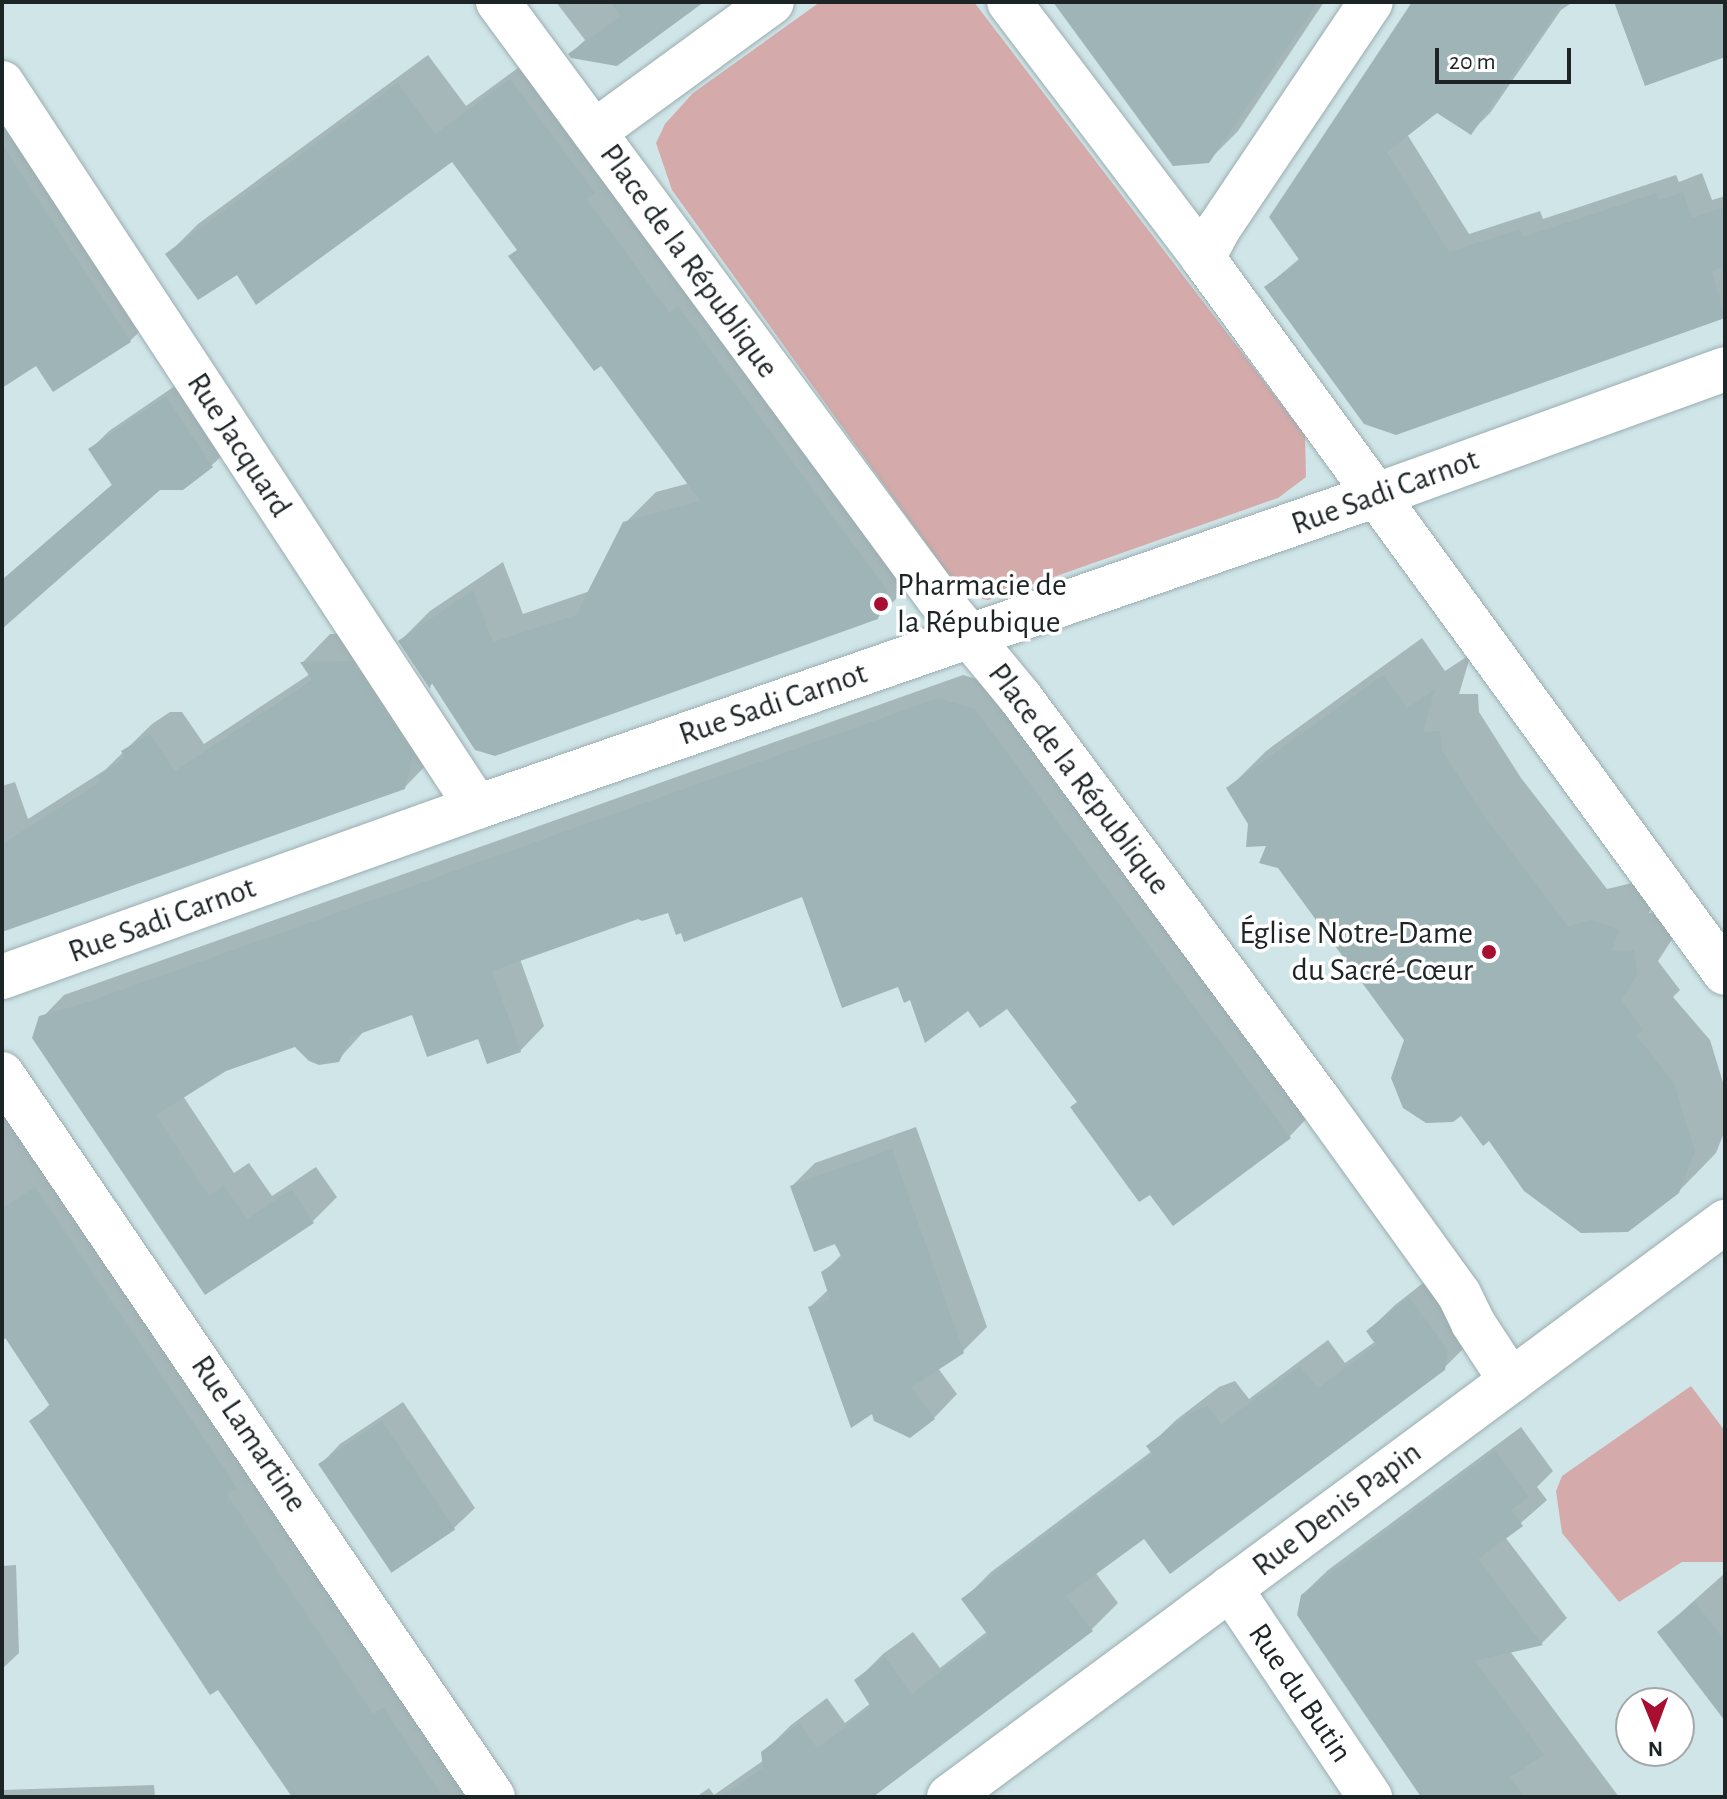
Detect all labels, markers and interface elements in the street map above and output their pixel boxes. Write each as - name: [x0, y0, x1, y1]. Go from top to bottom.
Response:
- scale bar: [1439, 32, 1575, 82]
- text: 20 m: [1449, 50, 1496, 74]
- street label: Place de la République: [591, 137, 787, 385]
- street label: Rue Jacquard: [178, 366, 300, 524]
- street label: Rue Sadi Carnot: [1286, 440, 1484, 544]
- place label: Pharmacie de la Répubique: [897, 567, 1067, 642]
- marker: Pharmacie de la Répubique: [872, 595, 890, 613]
- street label: Rue Sadi Carnot: [674, 654, 872, 754]
- street label: Place de la République: [980, 656, 1178, 902]
- street label: Rue Sadi Carnot: [63, 868, 261, 972]
- place label: Église Notre-Dame du Sacré-Cœur: [1239, 915, 1473, 990]
- marker: Église Notre-Dame du Sacré-Cœur: [1480, 943, 1498, 961]
- street label: Rue Lamartine: [183, 1348, 315, 1520]
- street label: Rue Denis Papin: [1245, 1433, 1429, 1585]
- street label: Rue du Butin: [1239, 1616, 1361, 1770]
- north arrow: [1615, 1687, 1695, 1767]
- text: N: [1648, 1738, 1663, 1760]

